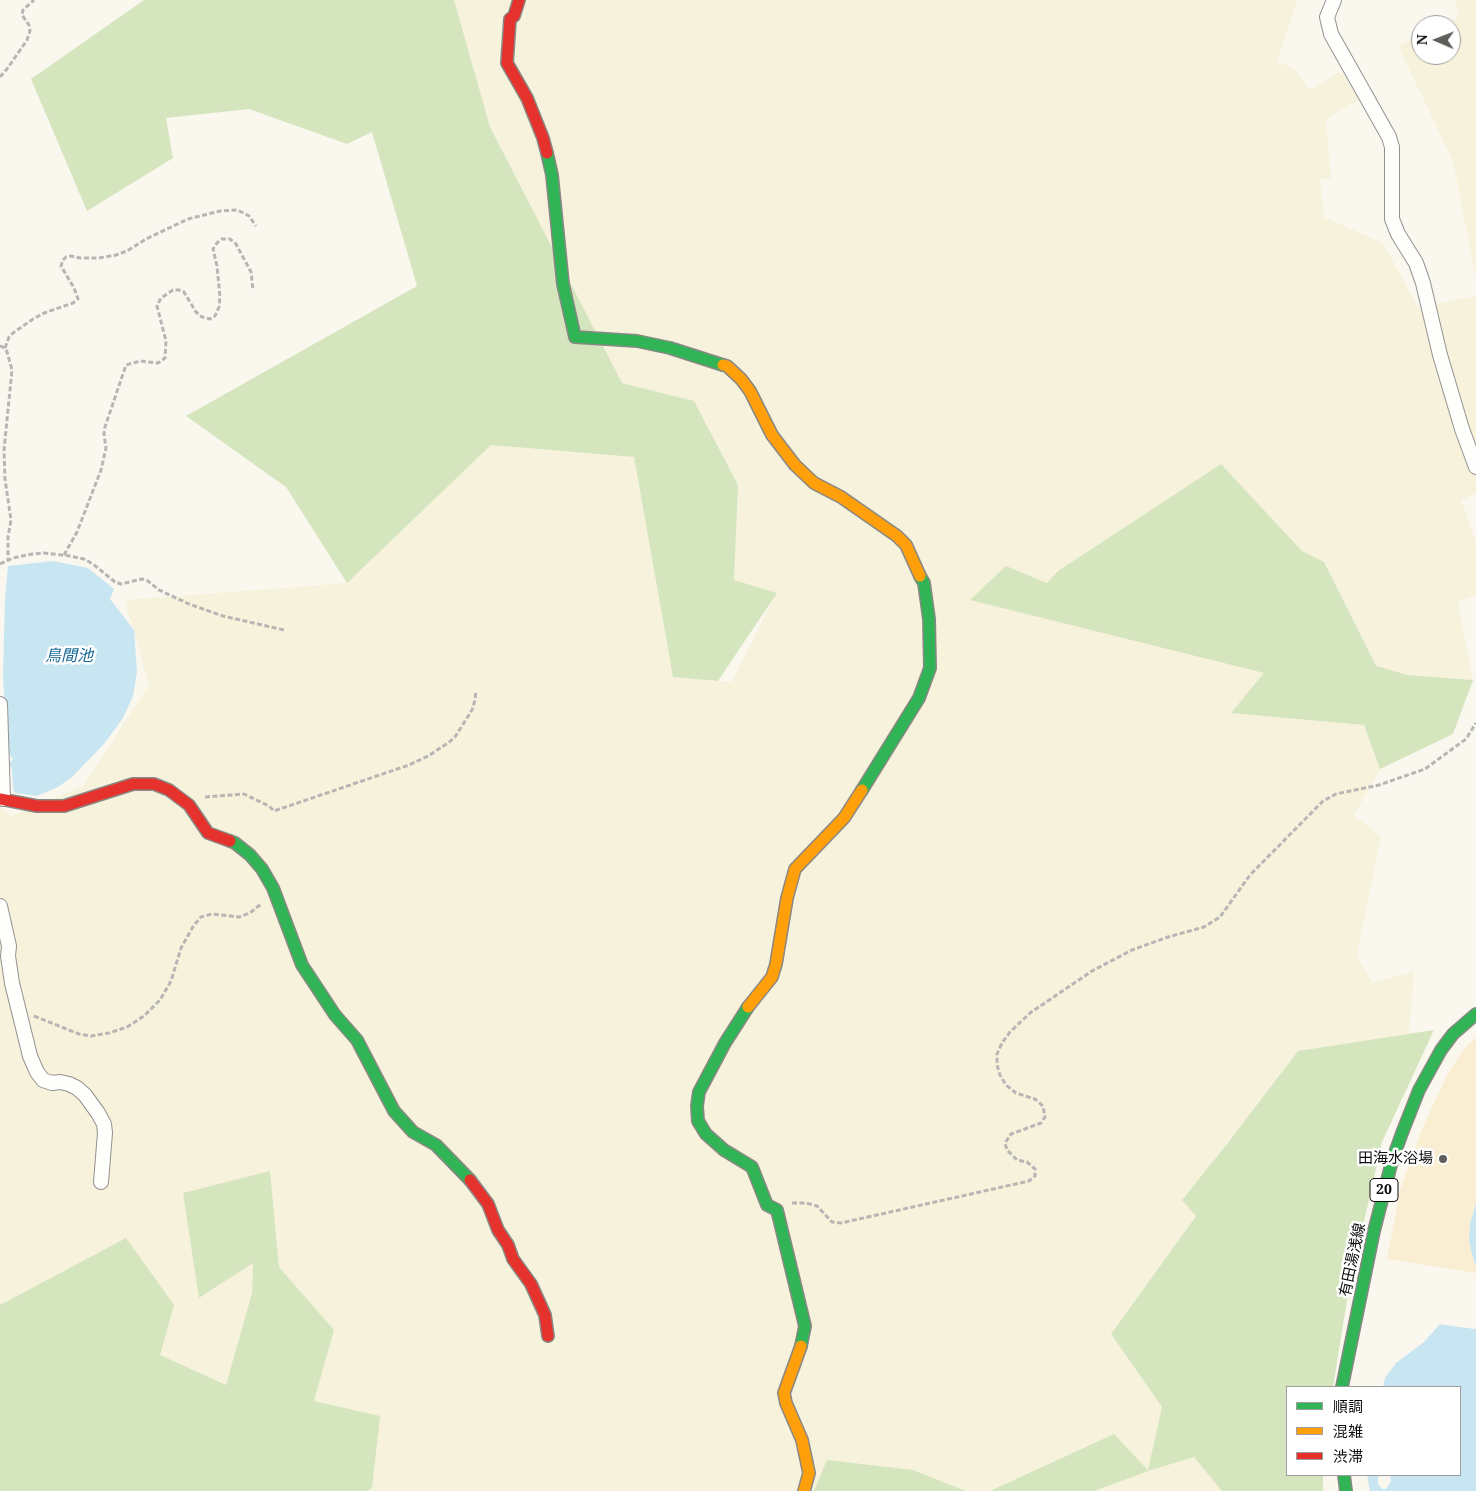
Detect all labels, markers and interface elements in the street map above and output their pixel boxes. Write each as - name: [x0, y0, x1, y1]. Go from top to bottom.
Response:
- north arrow: [1411, 15, 1461, 65]
- text: N: [1412, 34, 1431, 45]
- water label: 鳥間池: [45, 646, 93, 666]
- place label: 田海水浴場: [1358, 1150, 1433, 1168]
- marker: 田海水浴場: [1437, 1153, 1449, 1165]
- road number: 20: [1370, 1178, 1398, 1202]
- street label: 有田湯浅線: [1336, 1221, 1370, 1299]
- legend: [1286, 1386, 1461, 1476]
- text: 順調: [1333, 1396, 1363, 1416]
- text: 混雑: [1333, 1421, 1363, 1441]
- text: 渋滞: [1333, 1446, 1363, 1466]

